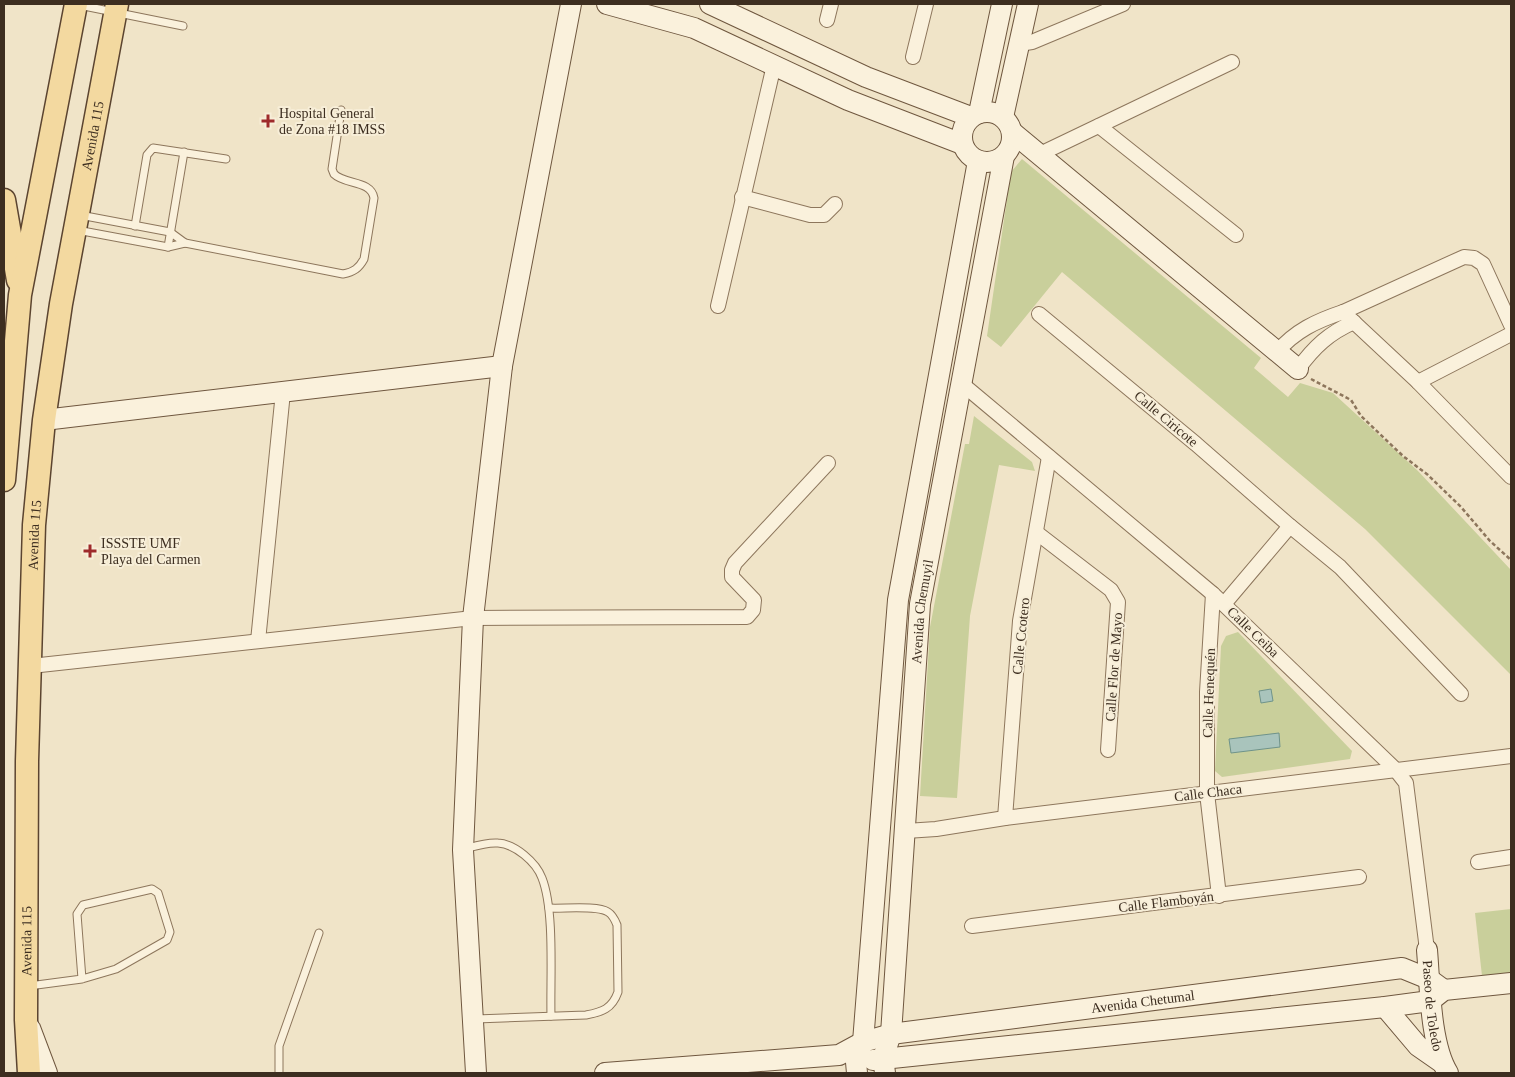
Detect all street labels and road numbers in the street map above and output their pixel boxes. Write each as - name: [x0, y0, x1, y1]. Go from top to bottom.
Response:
- street label: Avenida 115: [79, 100, 106, 172]
- street label: Calle Ciricote: [1131, 388, 1201, 450]
- street label: Avenida 115: [25, 499, 44, 571]
- street label: Avenida Chemuyil: [908, 558, 936, 664]
- street label: Calle Ccotero: [1009, 597, 1033, 675]
- street label: Calle Ceiba: [1224, 604, 1282, 661]
- street label: Calle Flor de Mayo: [1103, 612, 1125, 722]
- street label: Calle Henequén: [1200, 648, 1218, 738]
- street label: Calle Chaca: [1173, 781, 1243, 805]
- street label: Calle Flamboyán: [1117, 889, 1215, 915]
- street label: Avenida 115: [19, 906, 34, 976]
- street label: Paseo de Toledo: [1420, 960, 1446, 1053]
- street label: Avenida Chetumal: [1090, 987, 1196, 1016]

